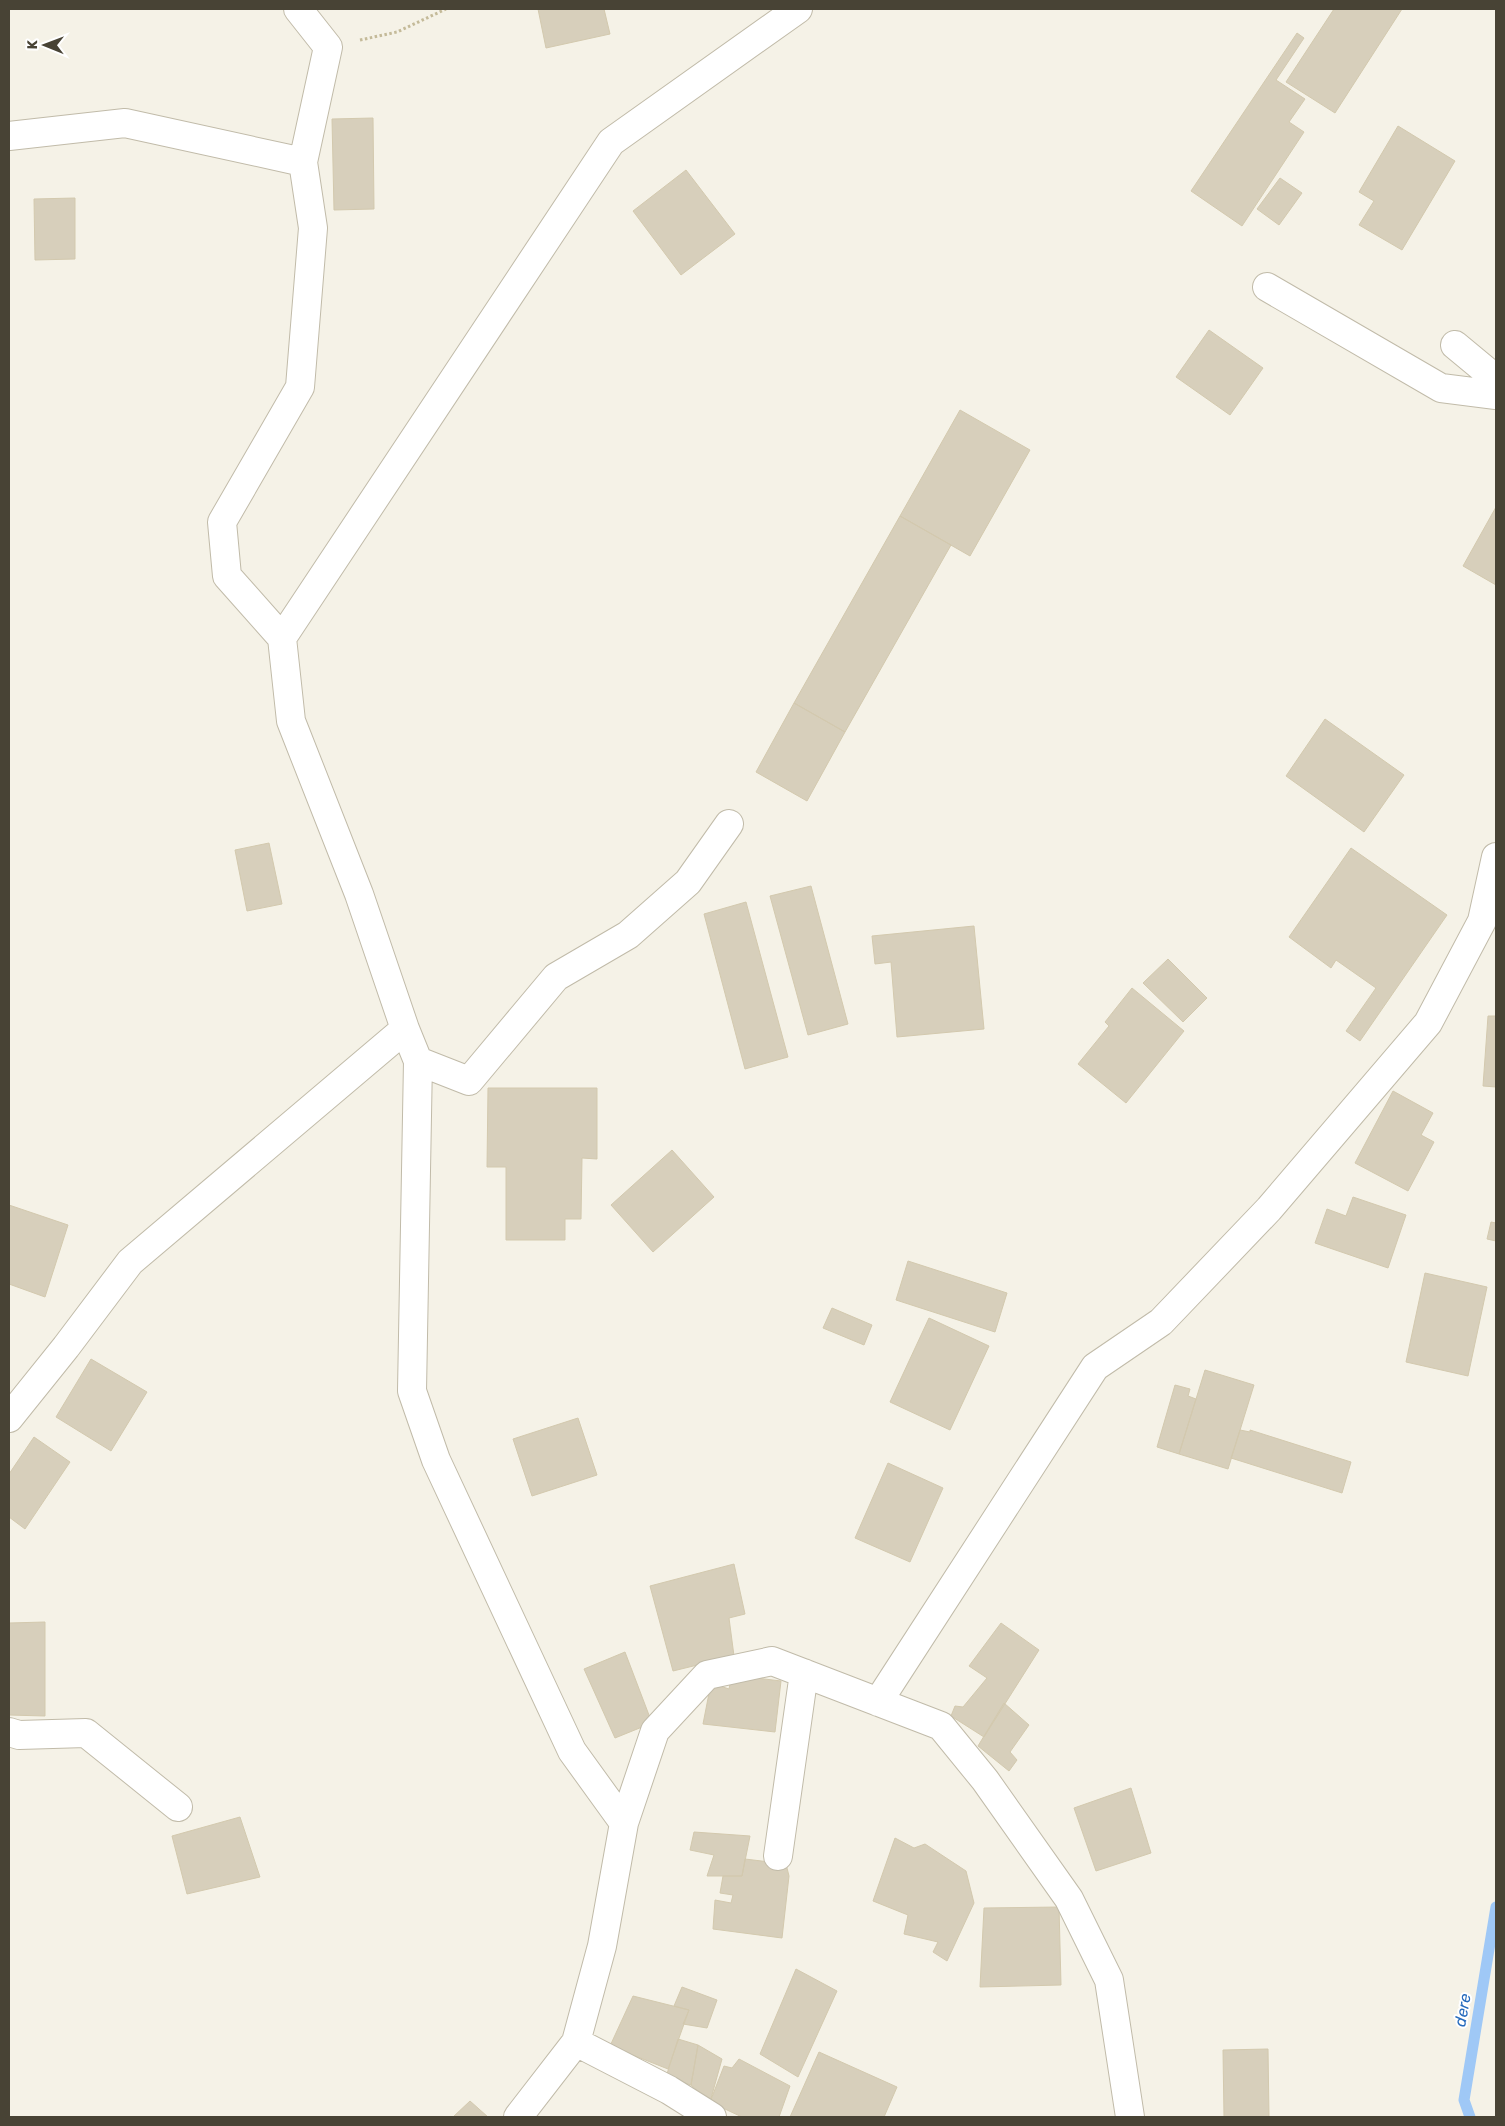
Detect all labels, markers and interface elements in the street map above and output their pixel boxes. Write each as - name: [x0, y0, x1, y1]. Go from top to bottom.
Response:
- north arrow: [20, 20, 70, 70]
- text: K: [24, 39, 41, 50]
- water label: dere: [1450, 1992, 1475, 2028]

